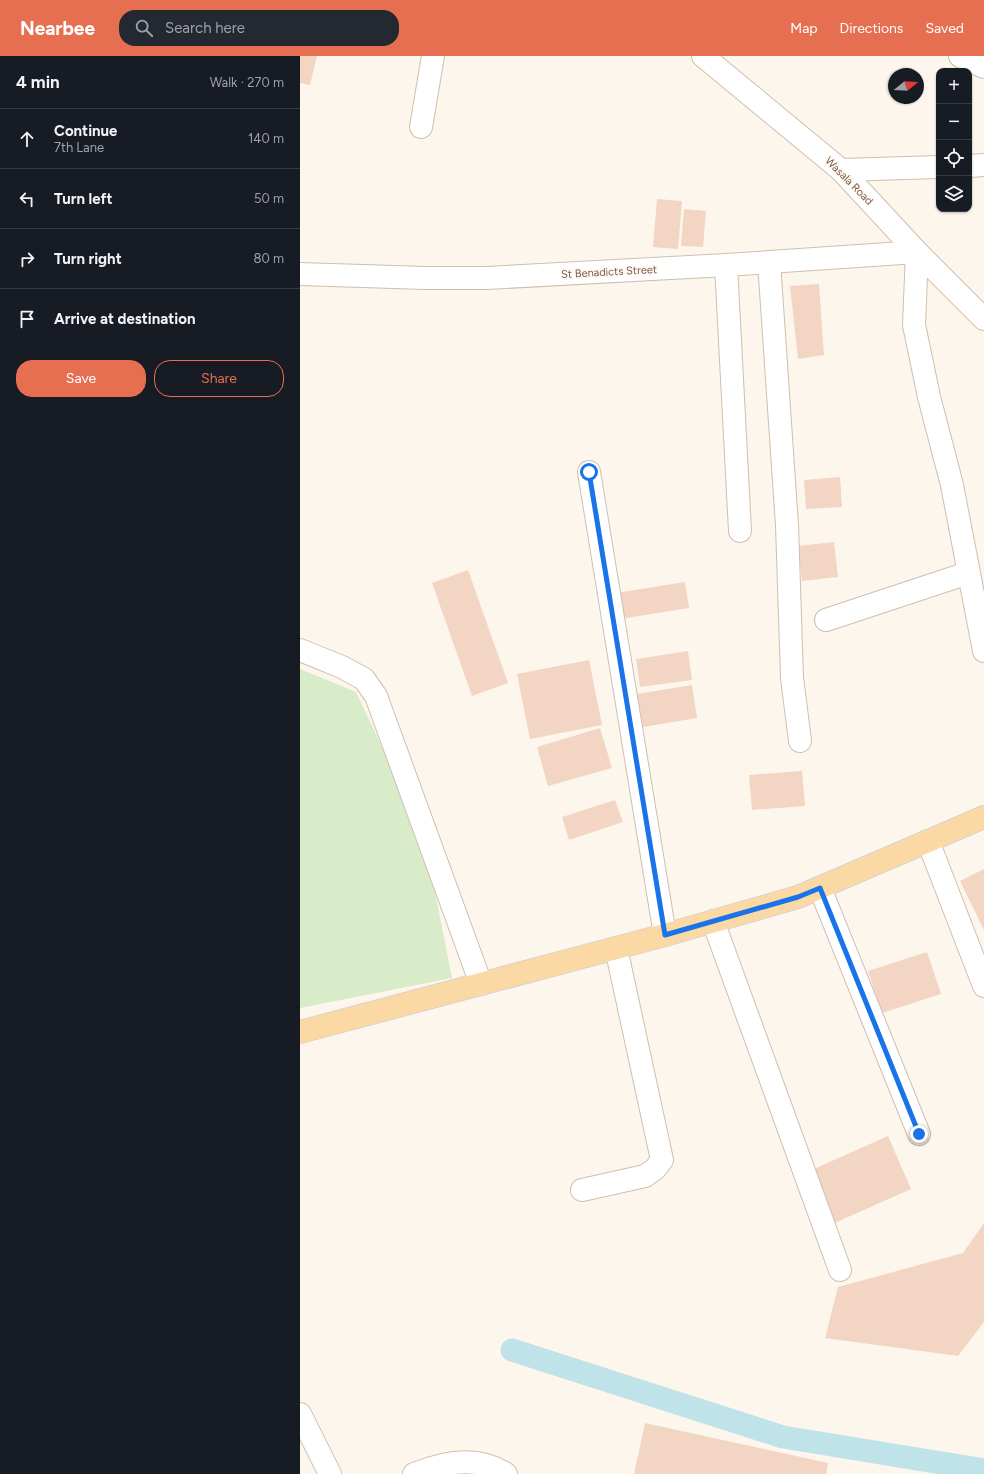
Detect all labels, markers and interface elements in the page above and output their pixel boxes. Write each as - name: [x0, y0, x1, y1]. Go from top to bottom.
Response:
- search box: [119, 10, 399, 46]
- text: Nearbee: [20, 17, 95, 40]
- icon: search: [133, 17, 155, 39]
- text: Search here: [165, 19, 245, 37]
- text: Map: [790, 20, 818, 37]
- text: Directions: [840, 20, 903, 37]
- text: Saved: [925, 20, 964, 37]
- north arrow: [888, 68, 924, 104]
- map controls: [936, 68, 972, 212]
- button: +: [936, 68, 972, 104]
- text: 4 min: [16, 72, 60, 92]
- text: Walk · 270 m: [210, 75, 284, 90]
- button: −: [936, 104, 972, 140]
- text: Continue: [54, 122, 117, 140]
- icon: ahead: [16, 128, 38, 150]
- text: 140 m: [248, 131, 284, 146]
- text: 7th Lane: [54, 140, 104, 155]
- button: locate: [936, 140, 972, 176]
- street label: Wasala Road: [822, 154, 876, 208]
- button: layers: [936, 176, 972, 212]
- icon: left: [16, 188, 38, 210]
- text: Turn left: [54, 190, 112, 208]
- text: 50 m: [254, 191, 284, 206]
- icon: right: [16, 248, 38, 270]
- text: Turn right: [54, 250, 122, 268]
- text: 80 m: [253, 251, 284, 266]
- street label: St Benadicts Street: [561, 263, 657, 281]
- icon: arrive: [16, 308, 38, 330]
- text: Arrive at destination: [54, 310, 195, 328]
- button: Save: [16, 360, 146, 397]
- button: Share: [154, 360, 284, 397]
- route start: [580, 463, 598, 481]
- route end: [910, 1125, 928, 1143]

